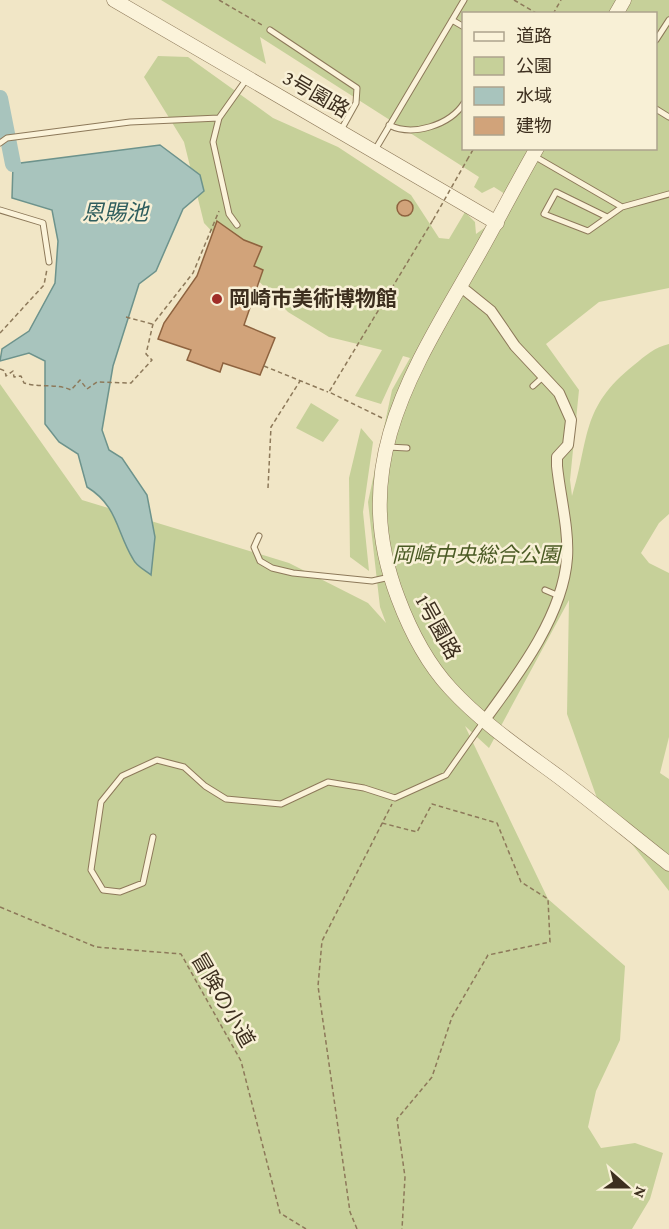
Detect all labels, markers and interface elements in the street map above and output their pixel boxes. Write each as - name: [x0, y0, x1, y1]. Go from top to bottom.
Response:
- legend: [462, 12, 657, 150]
- text: 道路: [516, 26, 552, 46]
- text: 公園: [516, 56, 552, 76]
- street label: 3号園路: [278, 65, 354, 123]
- text: 水域: [516, 86, 552, 106]
- text: 建物: [516, 116, 552, 136]
- water label: 恩賜池: [82, 200, 150, 225]
- place label: 岡崎市美術博物館: [229, 287, 397, 311]
- marker: 岡崎市美術博物館: [210, 292, 224, 306]
- park label: 岡崎中央総合公園: [392, 543, 563, 567]
- street label: 1号園路: [411, 591, 465, 663]
- street label: 冒険の小道: [186, 949, 260, 1051]
- north arrow: [597, 1157, 657, 1217]
- text: N: [631, 1184, 650, 1200]

